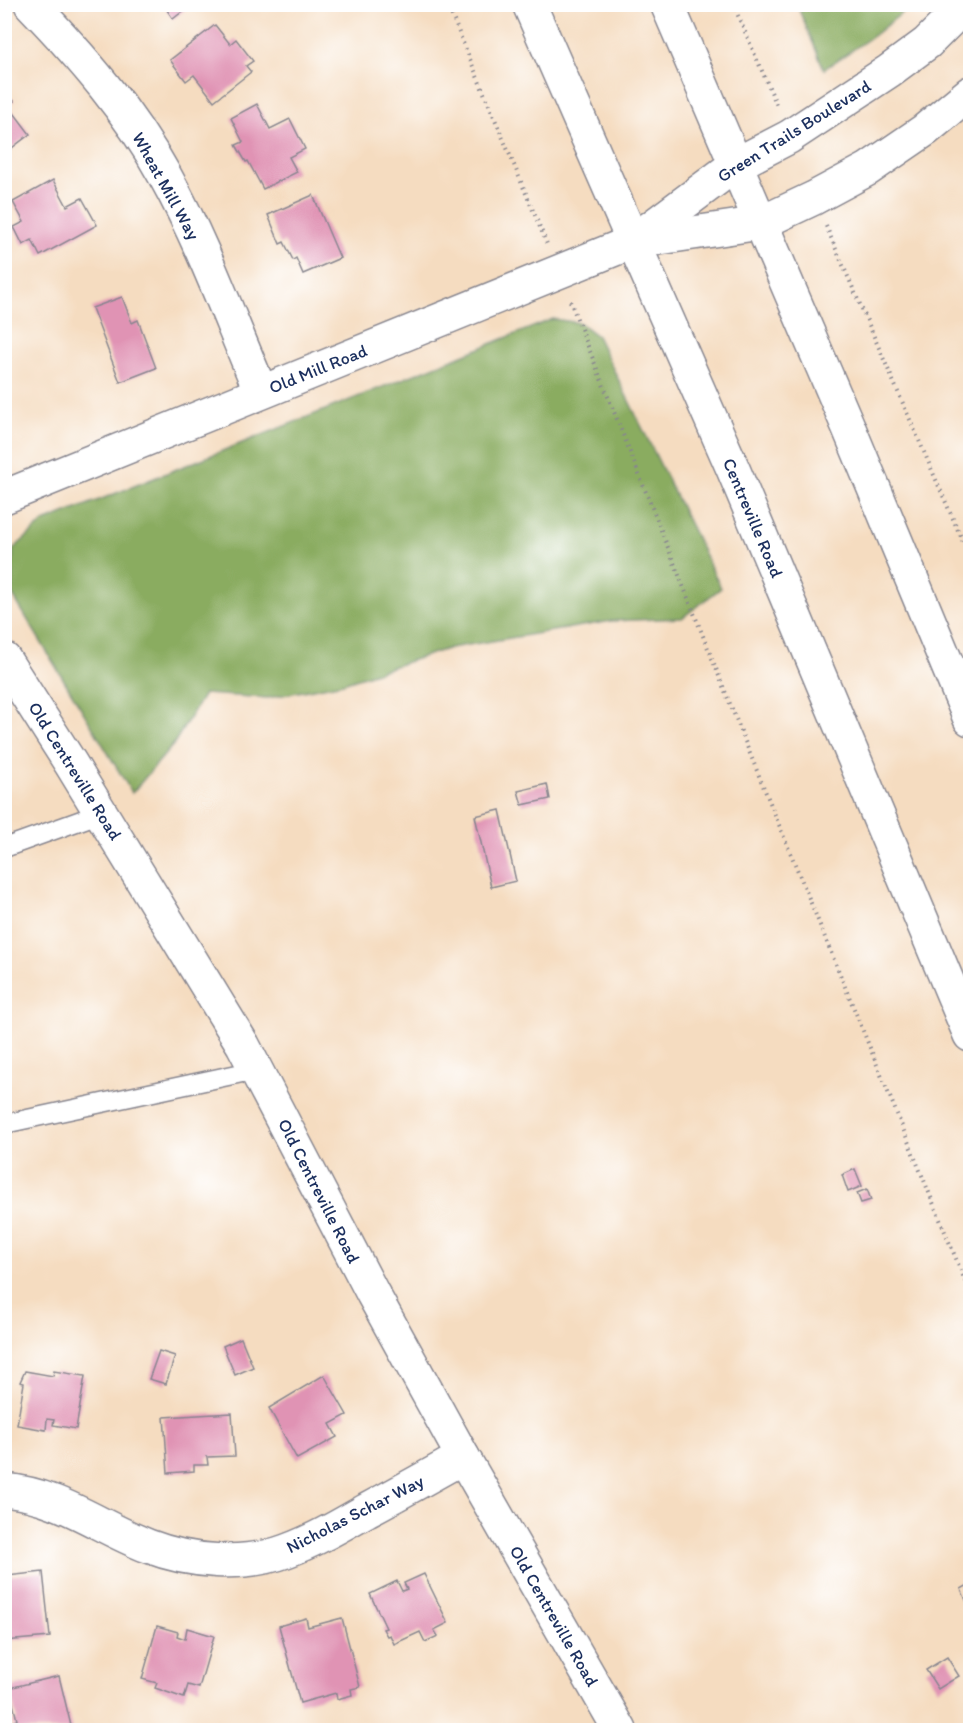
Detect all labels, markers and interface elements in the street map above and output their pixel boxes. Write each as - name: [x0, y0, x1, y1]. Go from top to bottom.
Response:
- street label: Green Trails Boulevard: [713, 75, 875, 187]
- street label: Wheat Mill Way: [127, 128, 205, 244]
- street label: Old Mill Road: [266, 339, 371, 399]
- street label: Centreville Road: [718, 455, 788, 581]
- street label: Old Centreville Road: [23, 698, 127, 844]
- street label: Old Centreville Road: [273, 1115, 365, 1267]
- street label: Nicholas Schar Way: [283, 1470, 428, 1558]
- street label: Old Centreville Road: [505, 1542, 603, 1691]

